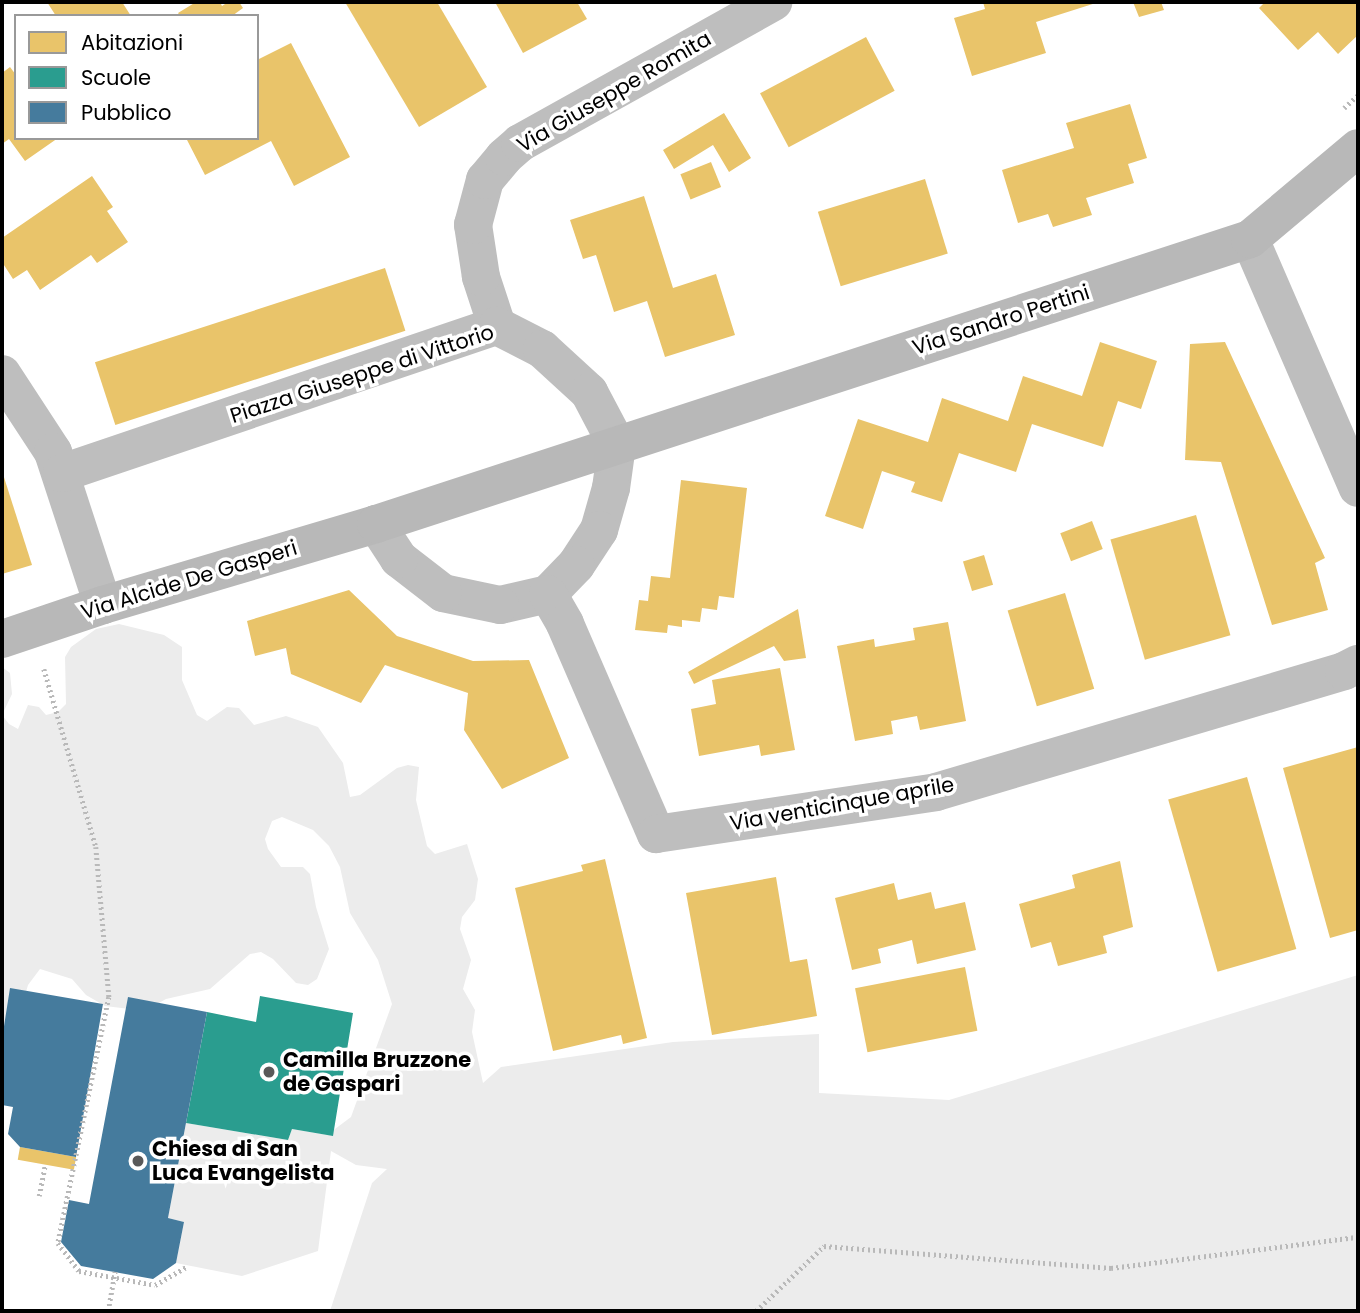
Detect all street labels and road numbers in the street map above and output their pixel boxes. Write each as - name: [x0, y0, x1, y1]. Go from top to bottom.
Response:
- street label: Via Giuseppe Romita: [512, 26, 716, 158]
- street label: Via Sandro Pertini: [909, 279, 1093, 361]
- street label: Piazza Giuseppe di Vittorio: [227, 319, 497, 429]
- street label: Via Alcide De Gasperi: [78, 535, 300, 625]
- street label: Via venticinque aprile: [728, 772, 956, 836]

